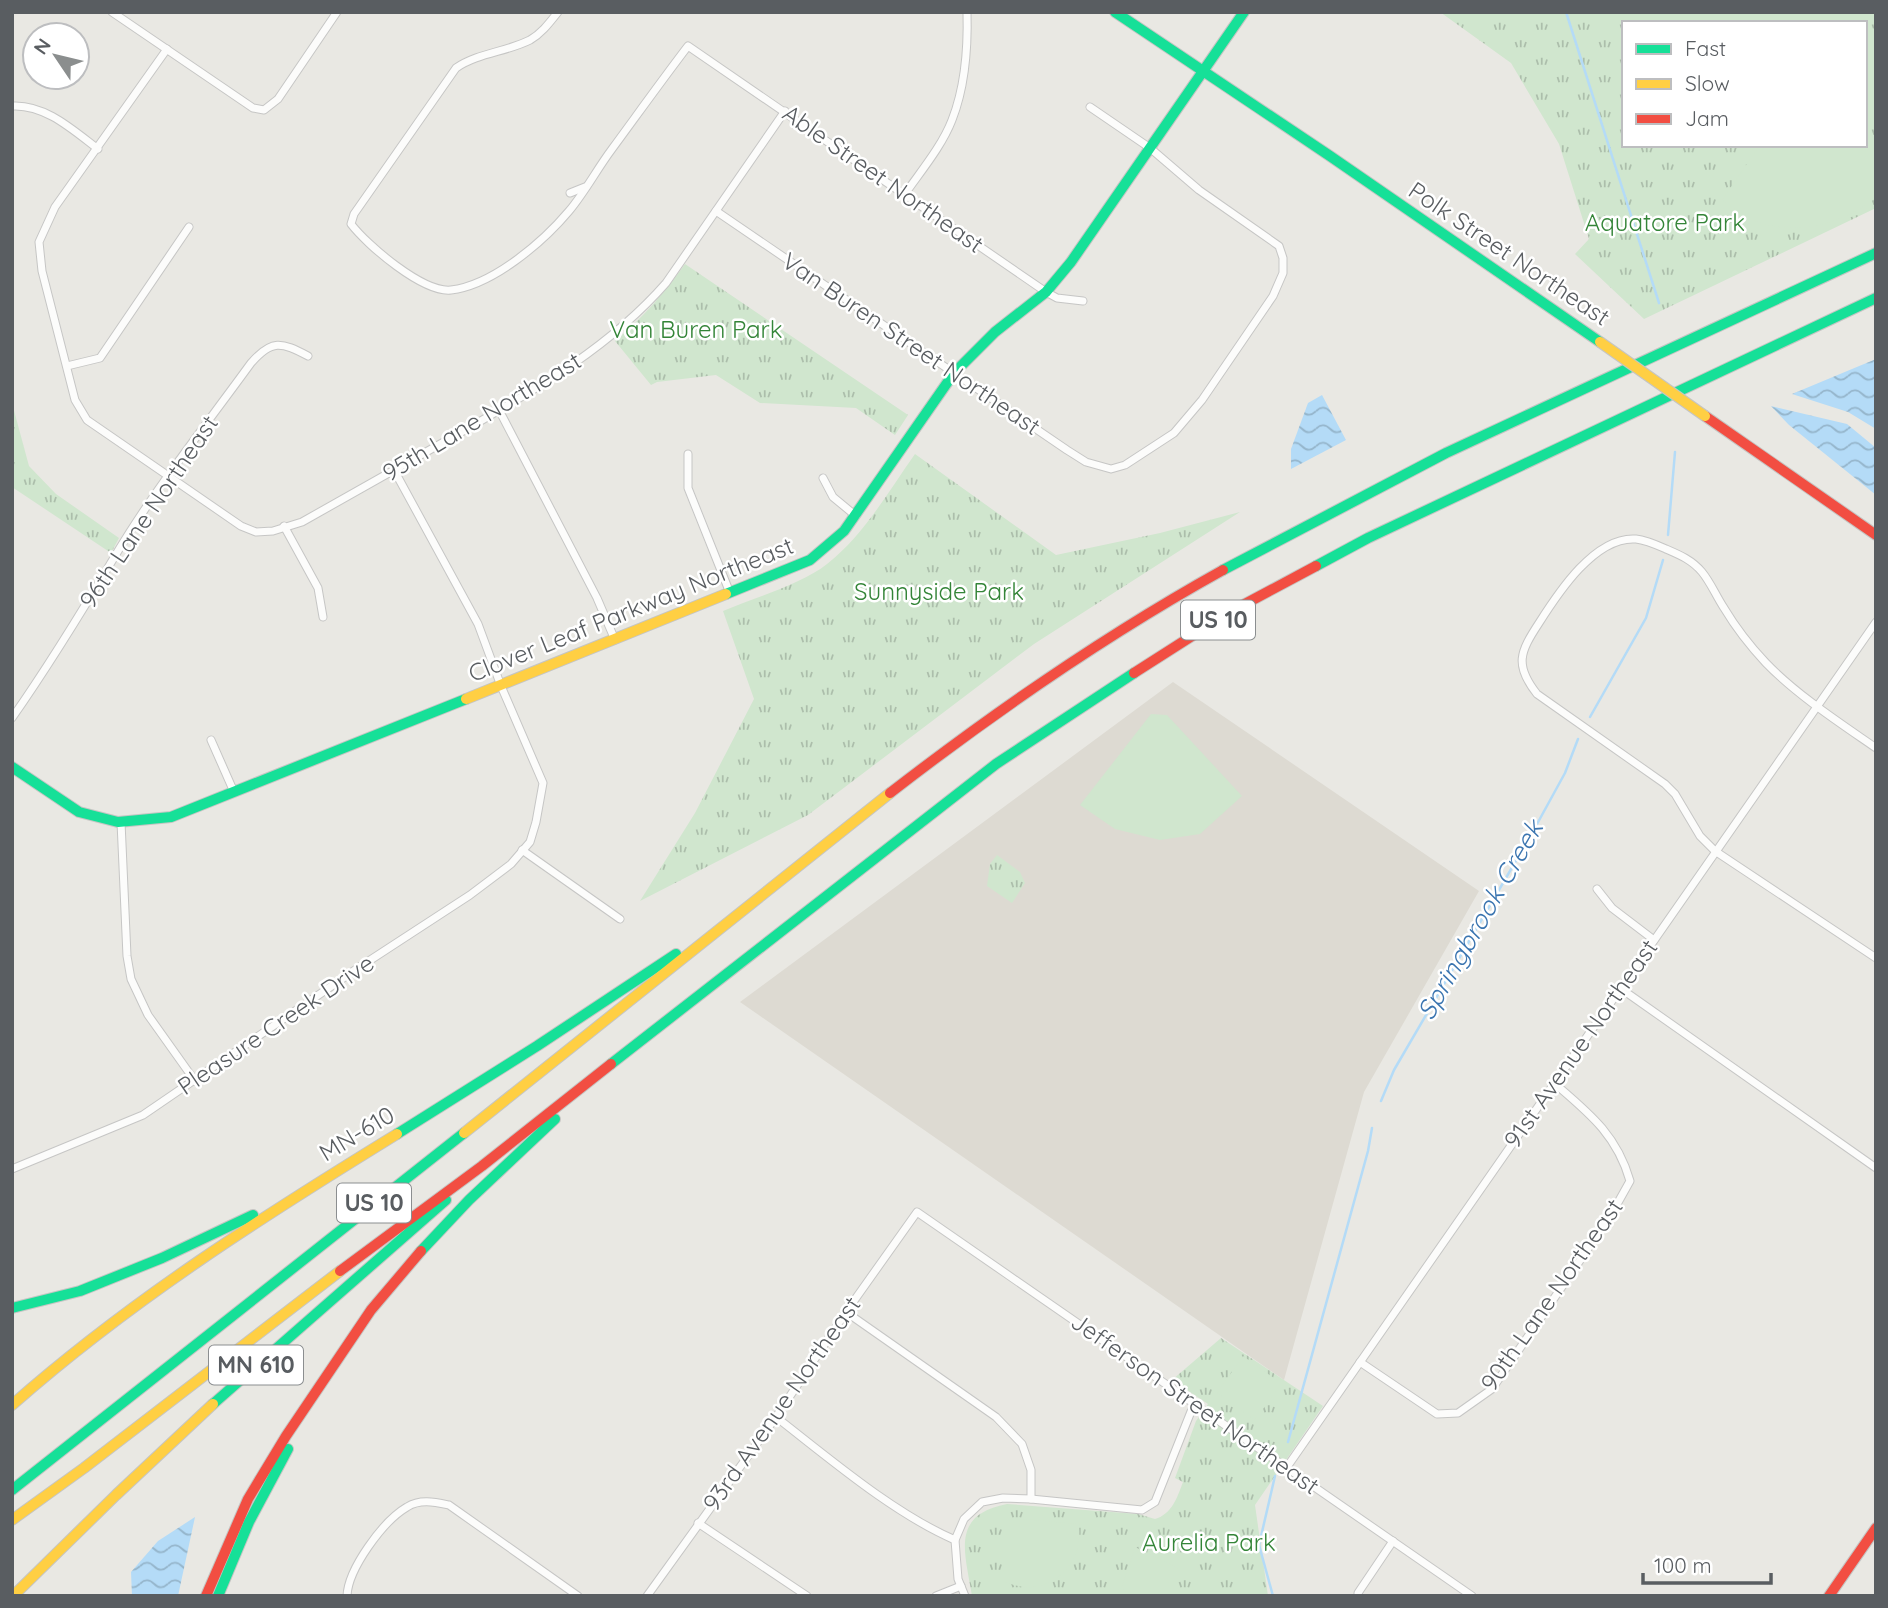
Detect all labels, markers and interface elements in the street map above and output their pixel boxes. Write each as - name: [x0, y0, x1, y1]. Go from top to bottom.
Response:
- north arrow: [21, 21, 91, 91]
- legend: [1622, 21, 1867, 147]
- text: N: [28, 34, 56, 59]
- text: Fast: [1685, 35, 1726, 61]
- text: Slow: [1685, 70, 1730, 96]
- street label: Able Street Northeast: [777, 98, 990, 259]
- text: Jam: [1685, 105, 1729, 131]
- street label: Polk Street Northeast: [1403, 175, 1616, 332]
- park label: Aquatore Park: [1585, 207, 1745, 237]
- street label: Van Buren Street Northeast: [777, 245, 1047, 441]
- park label: Van Buren Park: [609, 314, 783, 344]
- street label: 95th Lane Northeast: [377, 345, 586, 487]
- street label: 96th Lane Northeast: [72, 409, 224, 614]
- street label: Clover Leaf Parkway Northeast: [464, 530, 797, 688]
- park label: Sunnyside Park: [854, 576, 1024, 606]
- road number: US 10: [1181, 600, 1255, 640]
- water label: Springbrook Creek: [1409, 812, 1551, 1025]
- street label: 91st Avenue Northeast: [1497, 933, 1663, 1153]
- street label: Pleasure Creek Drive: [172, 947, 379, 1101]
- street label: MN-610: [313, 1099, 400, 1167]
- road number: US 10: [337, 1184, 411, 1222]
- street label: 90th Lane Northeast: [1474, 1192, 1629, 1396]
- street label: 93rd Avenue Northeast: [696, 1290, 867, 1516]
- street label: Jefferson Street Northeast: [1066, 1306, 1326, 1500]
- road number: MN 610: [209, 1346, 303, 1384]
- park label: Aurelia Park: [1142, 1527, 1276, 1557]
- scale bar: [1643, 1542, 1771, 1586]
- text: 100 m: [1654, 1552, 1712, 1578]

